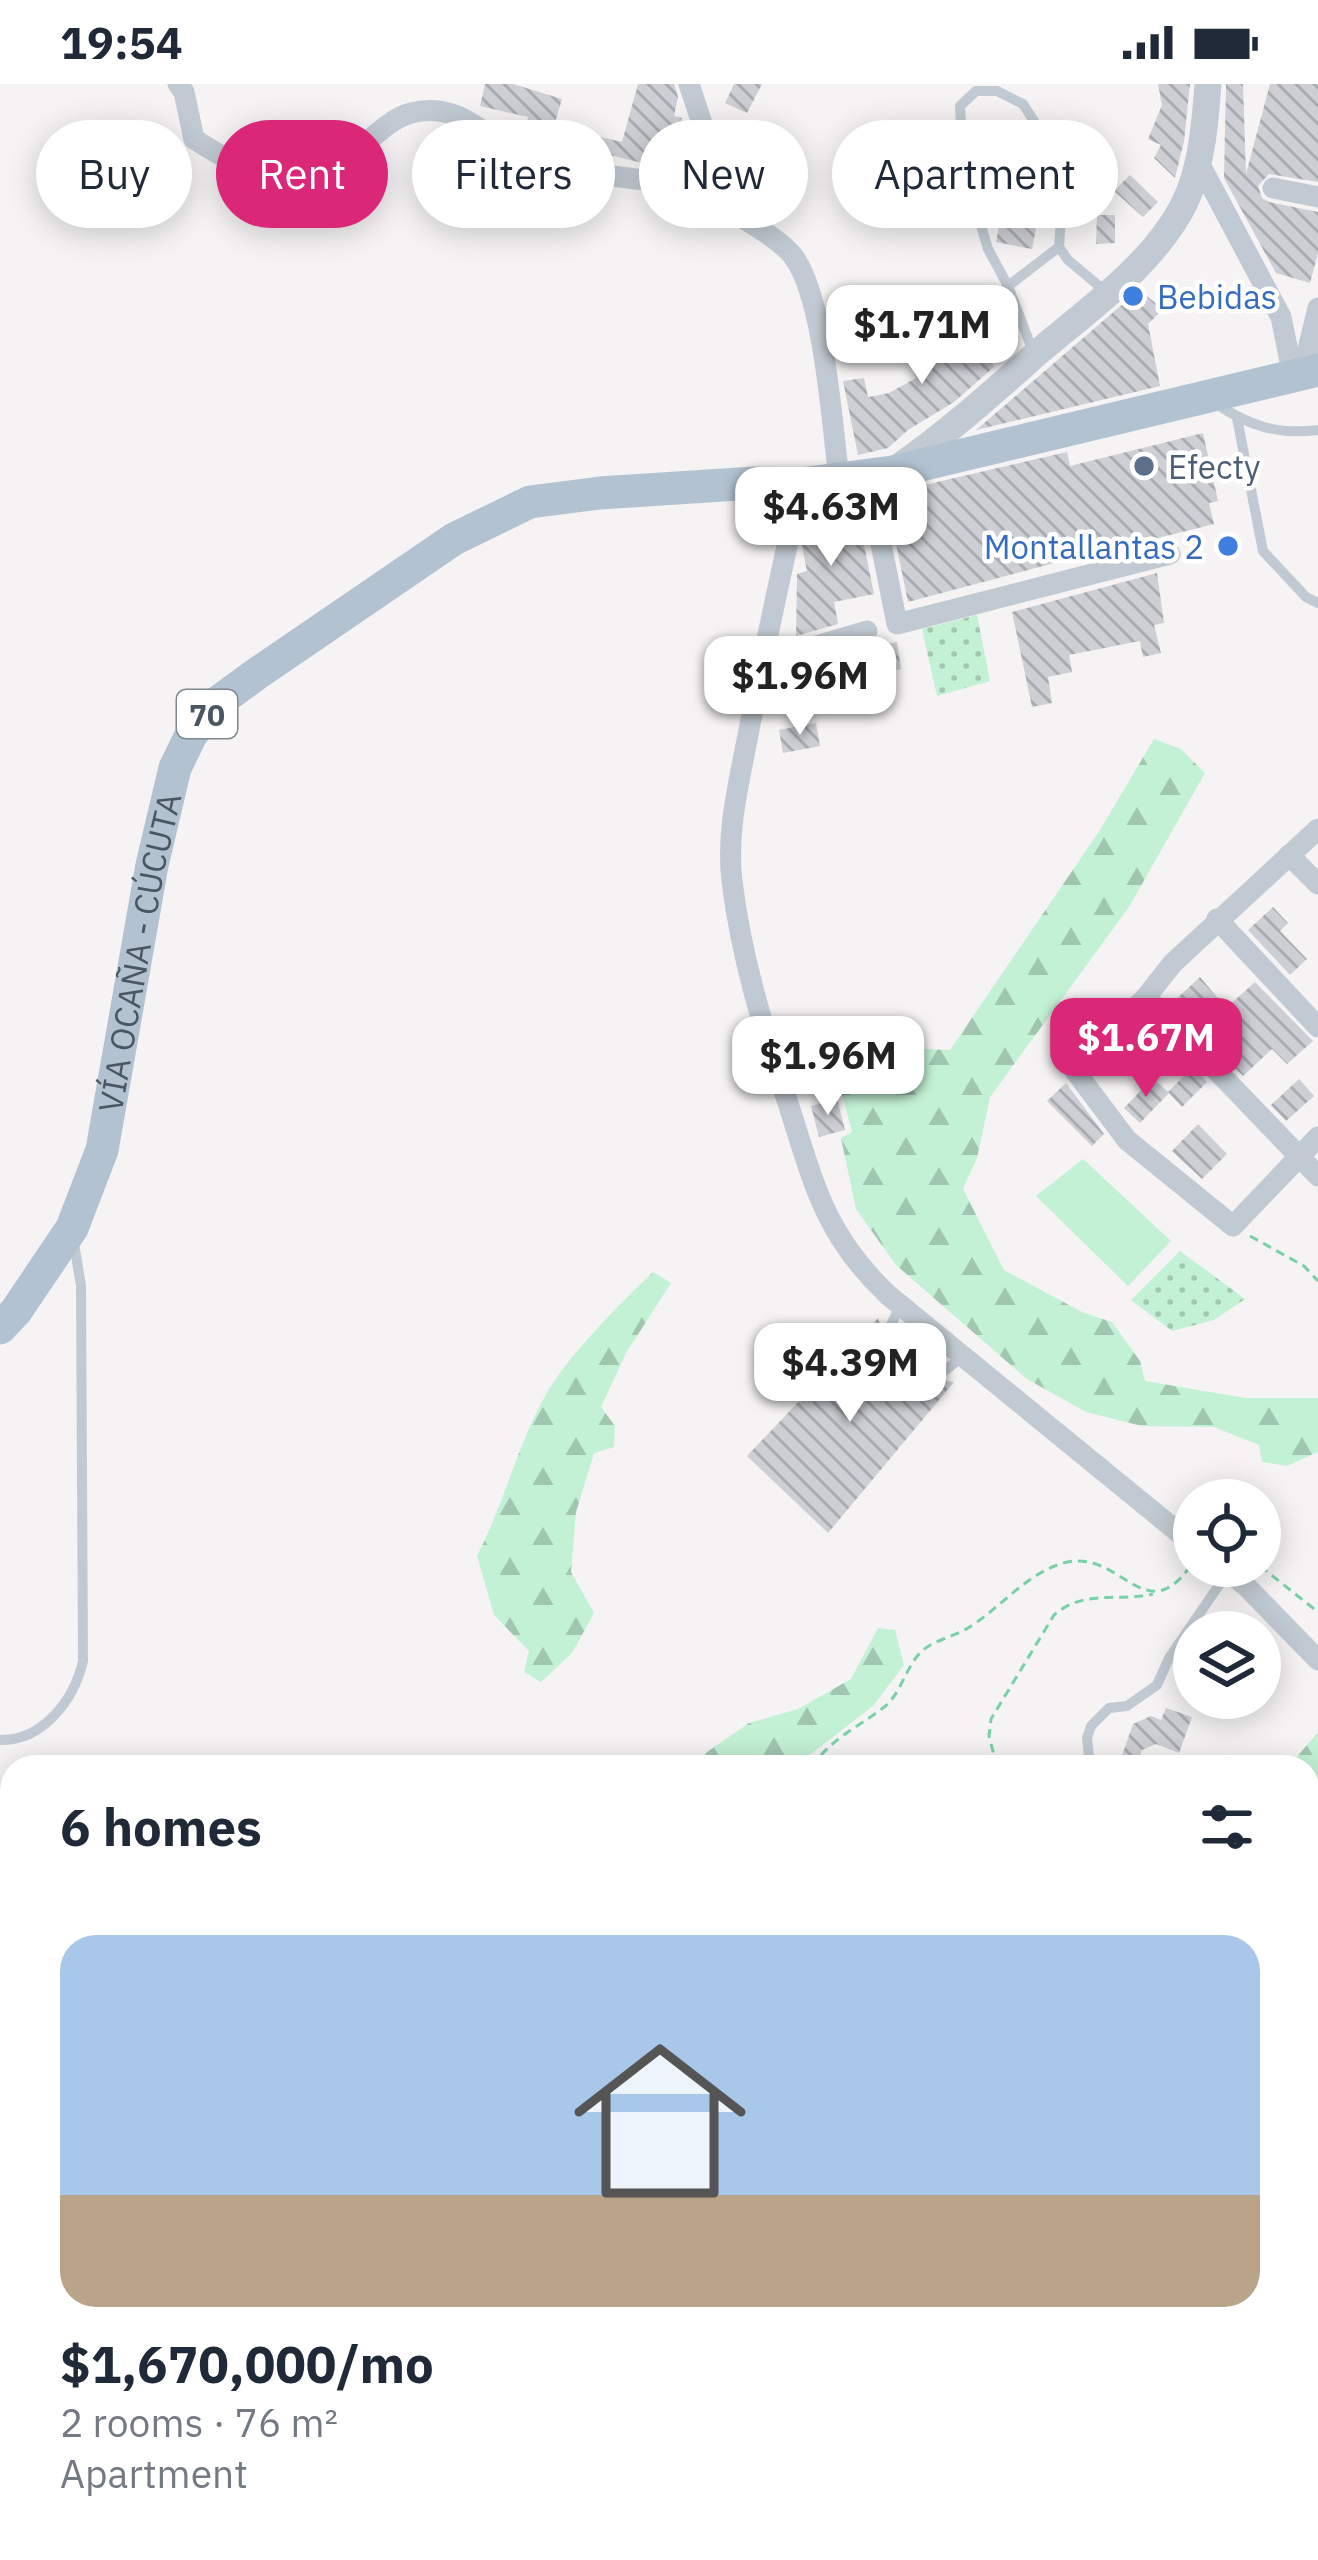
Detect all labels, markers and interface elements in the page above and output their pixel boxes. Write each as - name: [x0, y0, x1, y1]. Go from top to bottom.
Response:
- text: 19:54: [60, 13, 183, 71]
- chip: Buy: [36, 120, 192, 228]
- chip: Rent: [216, 120, 388, 228]
- chip: Filters: [412, 120, 615, 228]
- chip: New: [639, 120, 808, 228]
- chip: Apartment: [832, 120, 1118, 228]
- place label: Bebidas: [1157, 275, 1277, 318]
- marker: Bebidas: [1120, 283, 1146, 309]
- pin: $1.71M: [824, 285, 1020, 387]
- text: $1.71M: [853, 298, 991, 349]
- place label: Efecty: [1168, 445, 1261, 488]
- marker: Efecty: [1131, 453, 1157, 479]
- pin: $4.63M: [733, 467, 929, 569]
- text: $4.63M: [762, 480, 900, 531]
- place label: Montallantas 2: [984, 525, 1204, 568]
- marker: Montallantas 2: [1215, 533, 1241, 559]
- pin: $1.96M: [702, 636, 898, 738]
- text: $1.96M: [731, 649, 869, 700]
- road number: 70: [177, 690, 237, 738]
- street label: VÍA OCAÑA - CÚCUTA: [88, 788, 190, 1115]
- pin: $1.67M: [1048, 998, 1244, 1100]
- text: $1.67M: [1077, 1011, 1215, 1062]
- pin: $1.96M: [730, 1016, 926, 1118]
- text: $1.96M: [759, 1029, 897, 1080]
- pin: $4.39M: [752, 1323, 948, 1425]
- text: $4.39M: [781, 1336, 919, 1387]
- map controls: [1173, 1479, 1281, 1719]
- button: locate: [1173, 1479, 1281, 1587]
- button: layers: [1173, 1611, 1281, 1719]
- text: 6 homes: [60, 1794, 262, 1860]
- icon: filters: [1194, 1794, 1260, 1860]
- icon: home: [552, 2013, 768, 2229]
- text: $1,670,000/mo: [60, 2331, 434, 2397]
- text: 2 rooms · 76 m²: [60, 2397, 338, 2448]
- text: Apartment: [60, 2448, 248, 2499]

